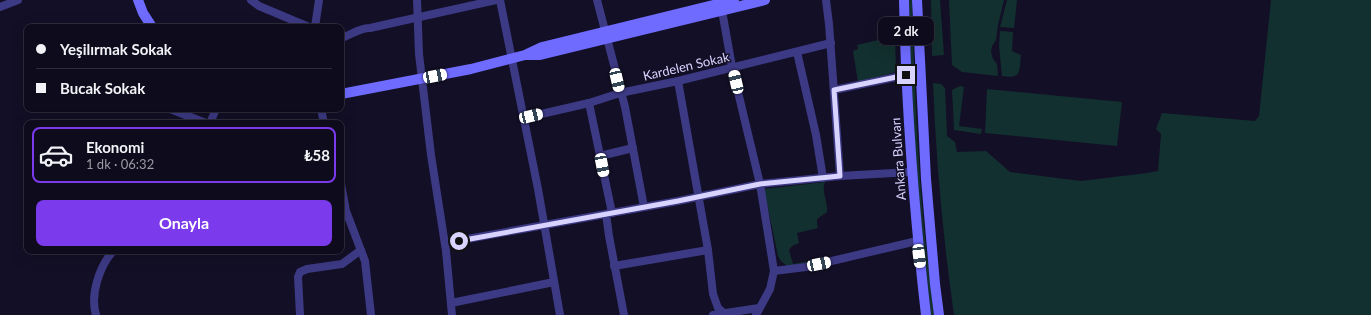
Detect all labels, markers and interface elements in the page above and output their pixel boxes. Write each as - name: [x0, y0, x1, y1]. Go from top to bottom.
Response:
- callout: 2 dk: [878, 17, 934, 45]
- text: 2 dk: [893, 23, 919, 39]
- text: Yeşilırmak Sokak: [60, 40, 172, 58]
- street label: Kardelen Sokak: [641, 48, 731, 84]
- route end: [897, 66, 915, 84]
- car: [608, 67, 626, 93]
- car: [422, 68, 448, 84]
- car: [727, 69, 745, 95]
- text: Bucak Sokak: [60, 79, 145, 97]
- car: [518, 107, 544, 125]
- street label: Ankara Bulvarı: [887, 117, 909, 201]
- icon: car: [38, 137, 74, 173]
- text: Ekonomi: [86, 138, 144, 156]
- text: ₺58: [304, 146, 330, 164]
- car: [594, 152, 610, 178]
- text: 1 dk · 06:32: [86, 156, 154, 172]
- button: Onayla: [36, 200, 332, 246]
- route start: [450, 232, 468, 250]
- car: [912, 243, 926, 269]
- car: [806, 256, 832, 272]

